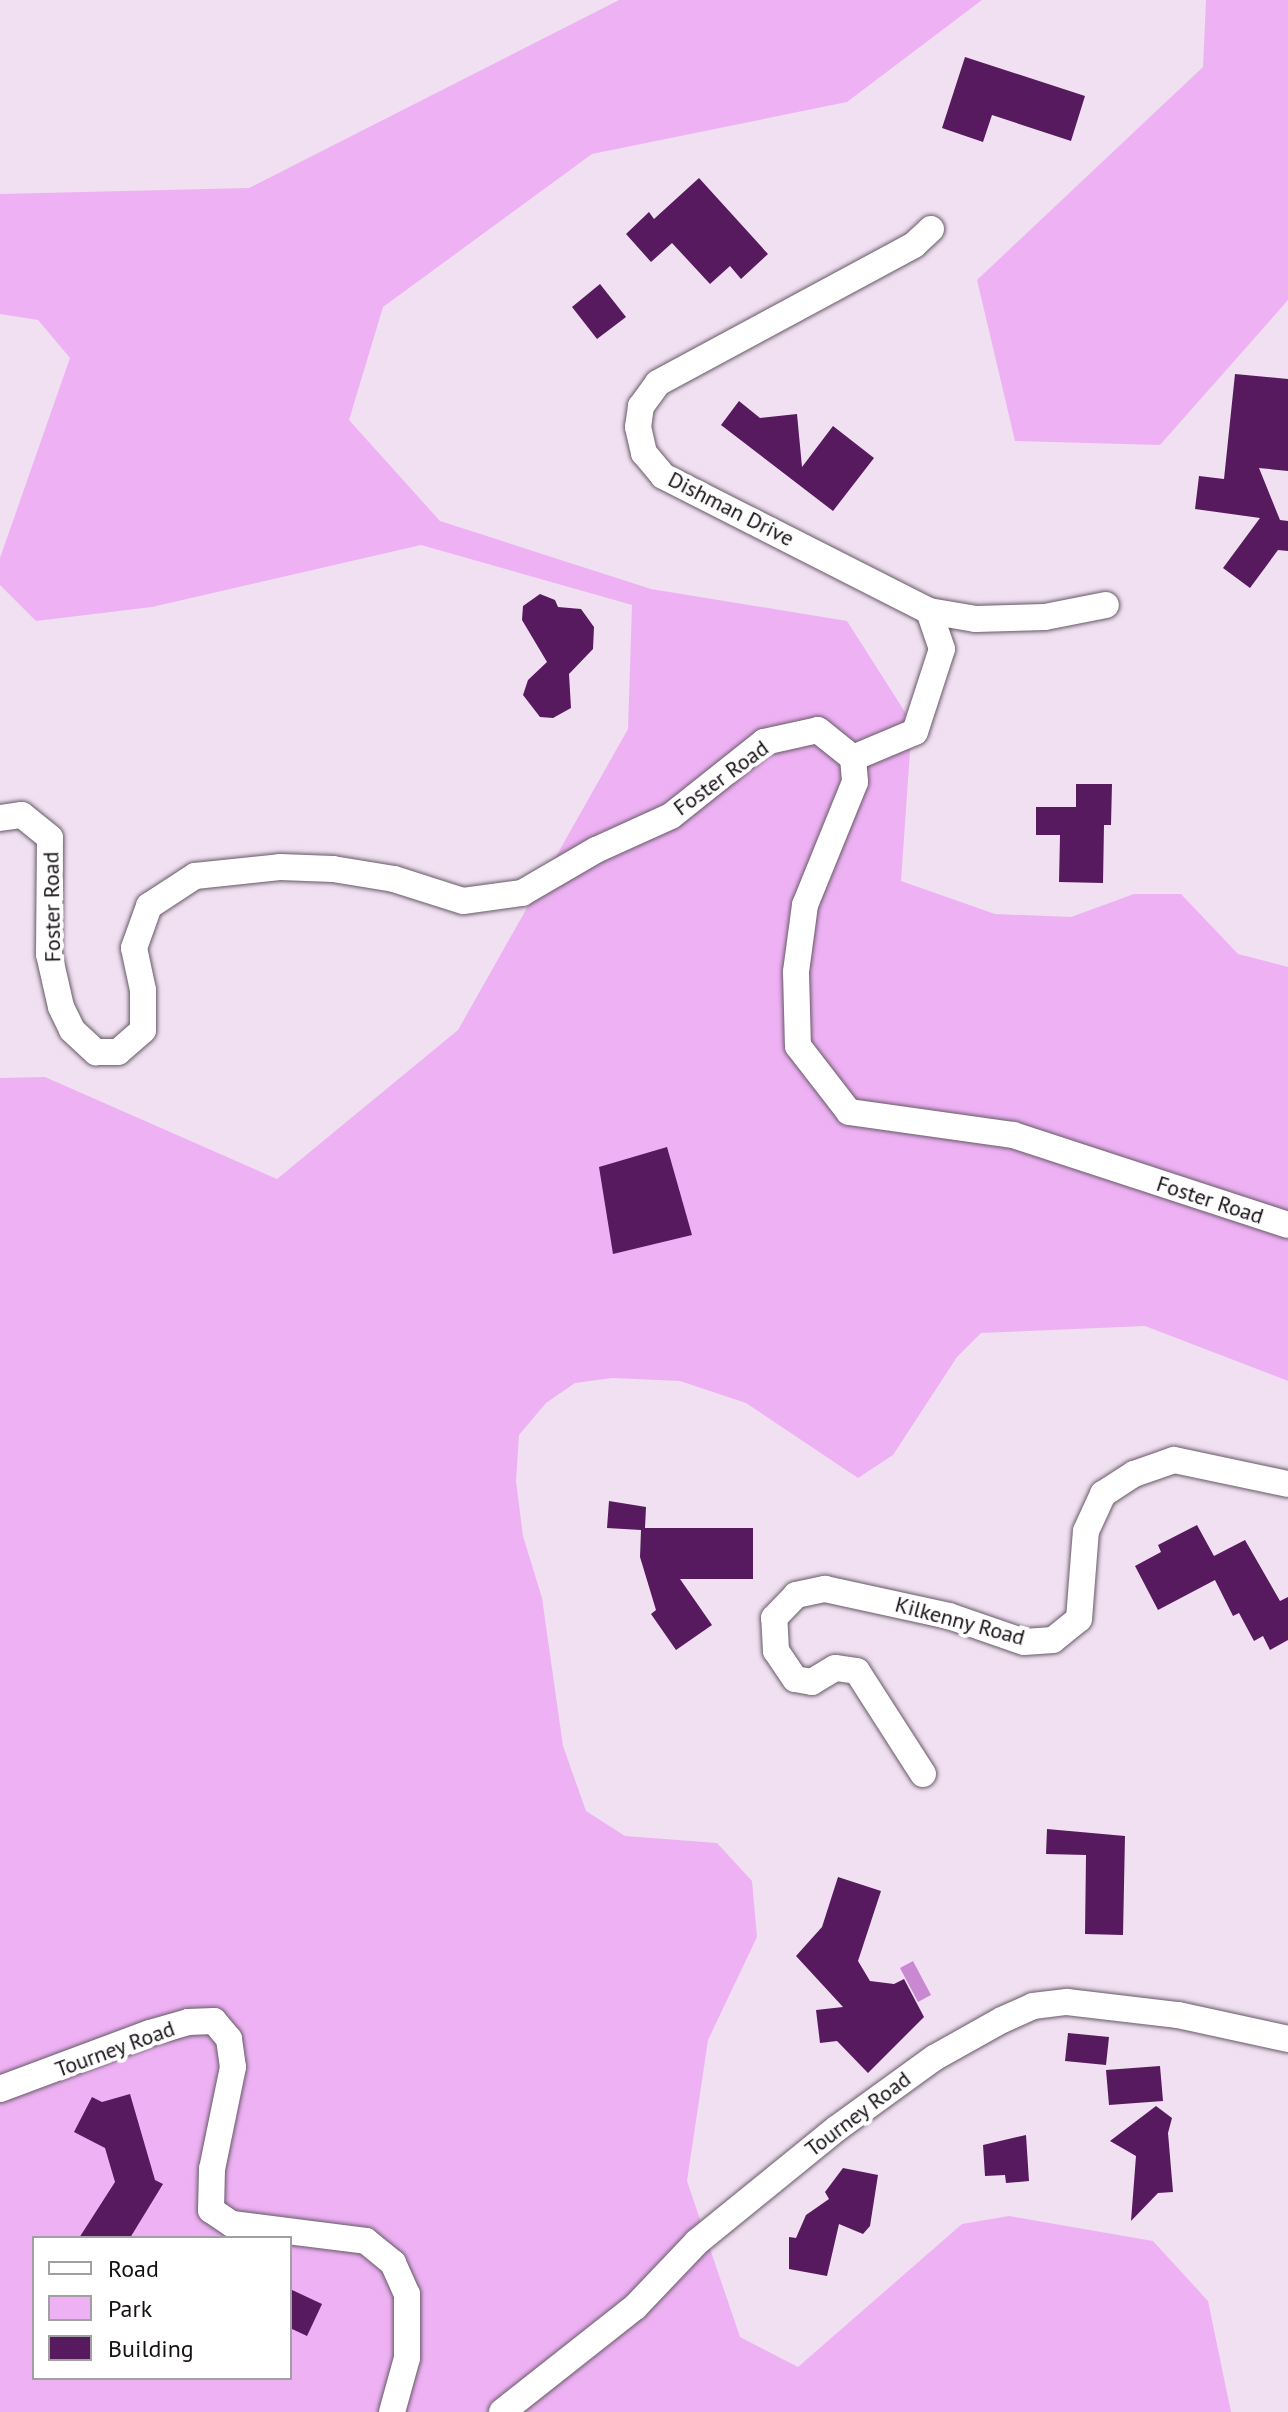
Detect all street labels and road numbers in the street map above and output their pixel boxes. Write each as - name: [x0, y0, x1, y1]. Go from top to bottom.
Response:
- street label: Dishman Drive: [664, 466, 798, 552]
- street label: Foster Road: [668, 735, 774, 821]
- street label: Foster Road: [38, 851, 66, 963]
- street label: Foster Road: [1153, 1170, 1267, 1230]
- street label: Kilkenny Road: [892, 1591, 1028, 1651]
- street label: Tourney Road: [51, 2015, 179, 2083]
- street label: Tourney Road: [800, 2066, 916, 2162]

